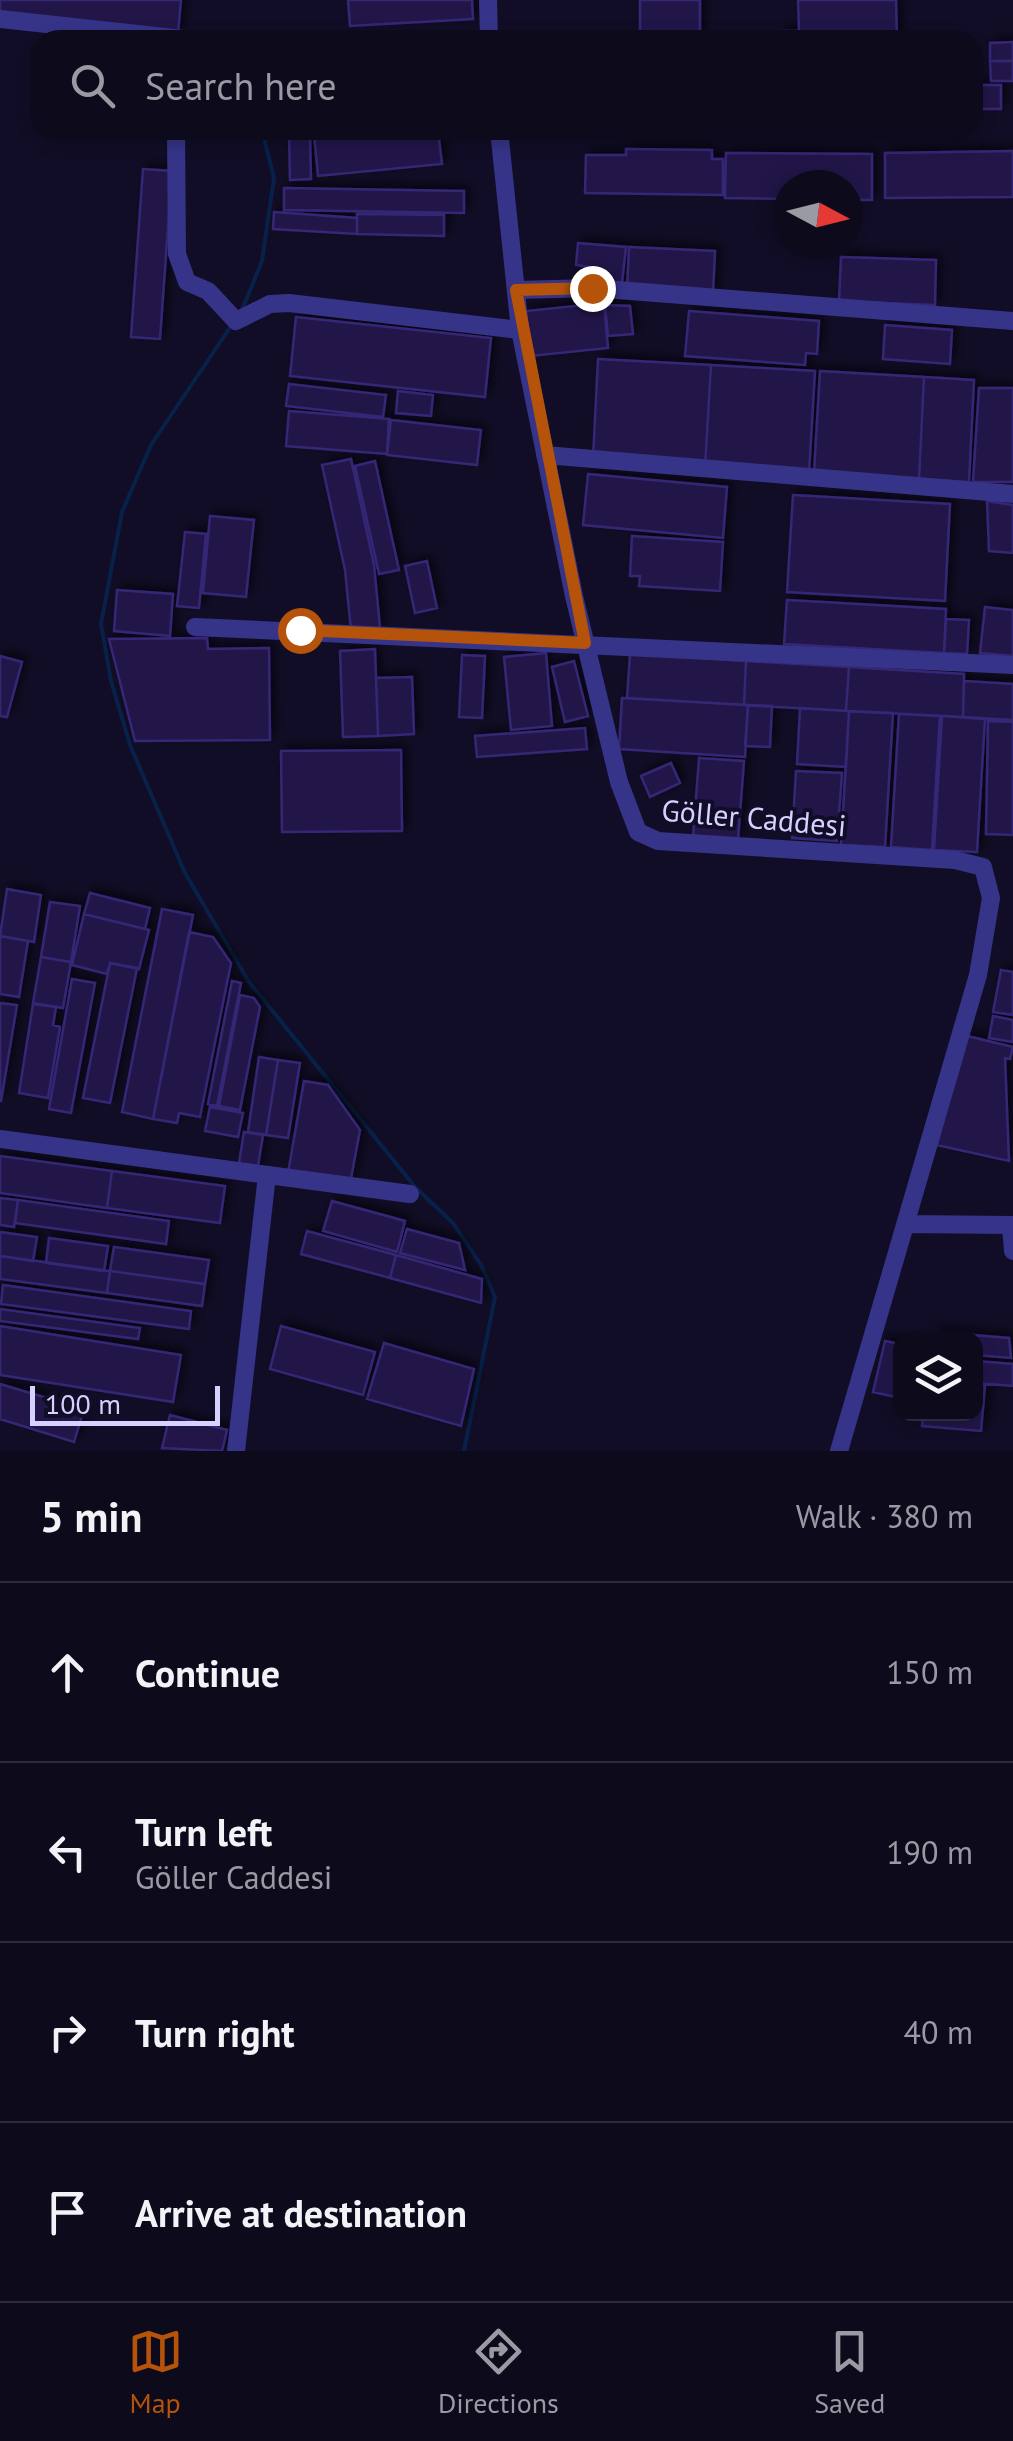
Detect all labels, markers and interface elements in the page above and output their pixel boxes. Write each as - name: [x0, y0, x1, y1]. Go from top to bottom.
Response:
- search box: [30, 30, 983, 140]
- icon: search: [65, 58, 120, 113]
- text: Search here: [145, 61, 337, 110]
- north arrow: [773, 170, 863, 260]
- route end: [570, 266, 616, 312]
- route start: [278, 608, 324, 654]
- street label: Göller Caddesi: [660, 790, 848, 844]
- map controls: [893, 1331, 983, 1421]
- button: layers: [893, 1331, 983, 1421]
- scale bar: [30, 1381, 220, 1426]
- text: 100 m: [45, 1385, 121, 1422]
- text: 5 min: [40, 1489, 142, 1544]
- text: Walk · 380 m: [796, 1495, 973, 1537]
- icon: ahead: [40, 1645, 95, 1700]
- text: Continue: [135, 1648, 280, 1697]
- text: 150 m: [886, 1651, 973, 1693]
- text: Turn left: [135, 1807, 272, 1856]
- icon: left: [40, 1825, 95, 1880]
- text: 190 m: [886, 1831, 973, 1873]
- text: Göller Caddesi: [135, 1856, 332, 1898]
- icon: right: [40, 2005, 95, 2060]
- text: Turn right: [135, 2008, 295, 2057]
- text: 40 m: [904, 2011, 973, 2053]
- icon: arrive: [40, 2185, 95, 2240]
- text: Arrive at destination: [135, 2188, 467, 2237]
- tab: Map: [128, 2324, 183, 2421]
- tab: Directions: [438, 2324, 559, 2421]
- tab: Saved: [814, 2324, 885, 2421]

